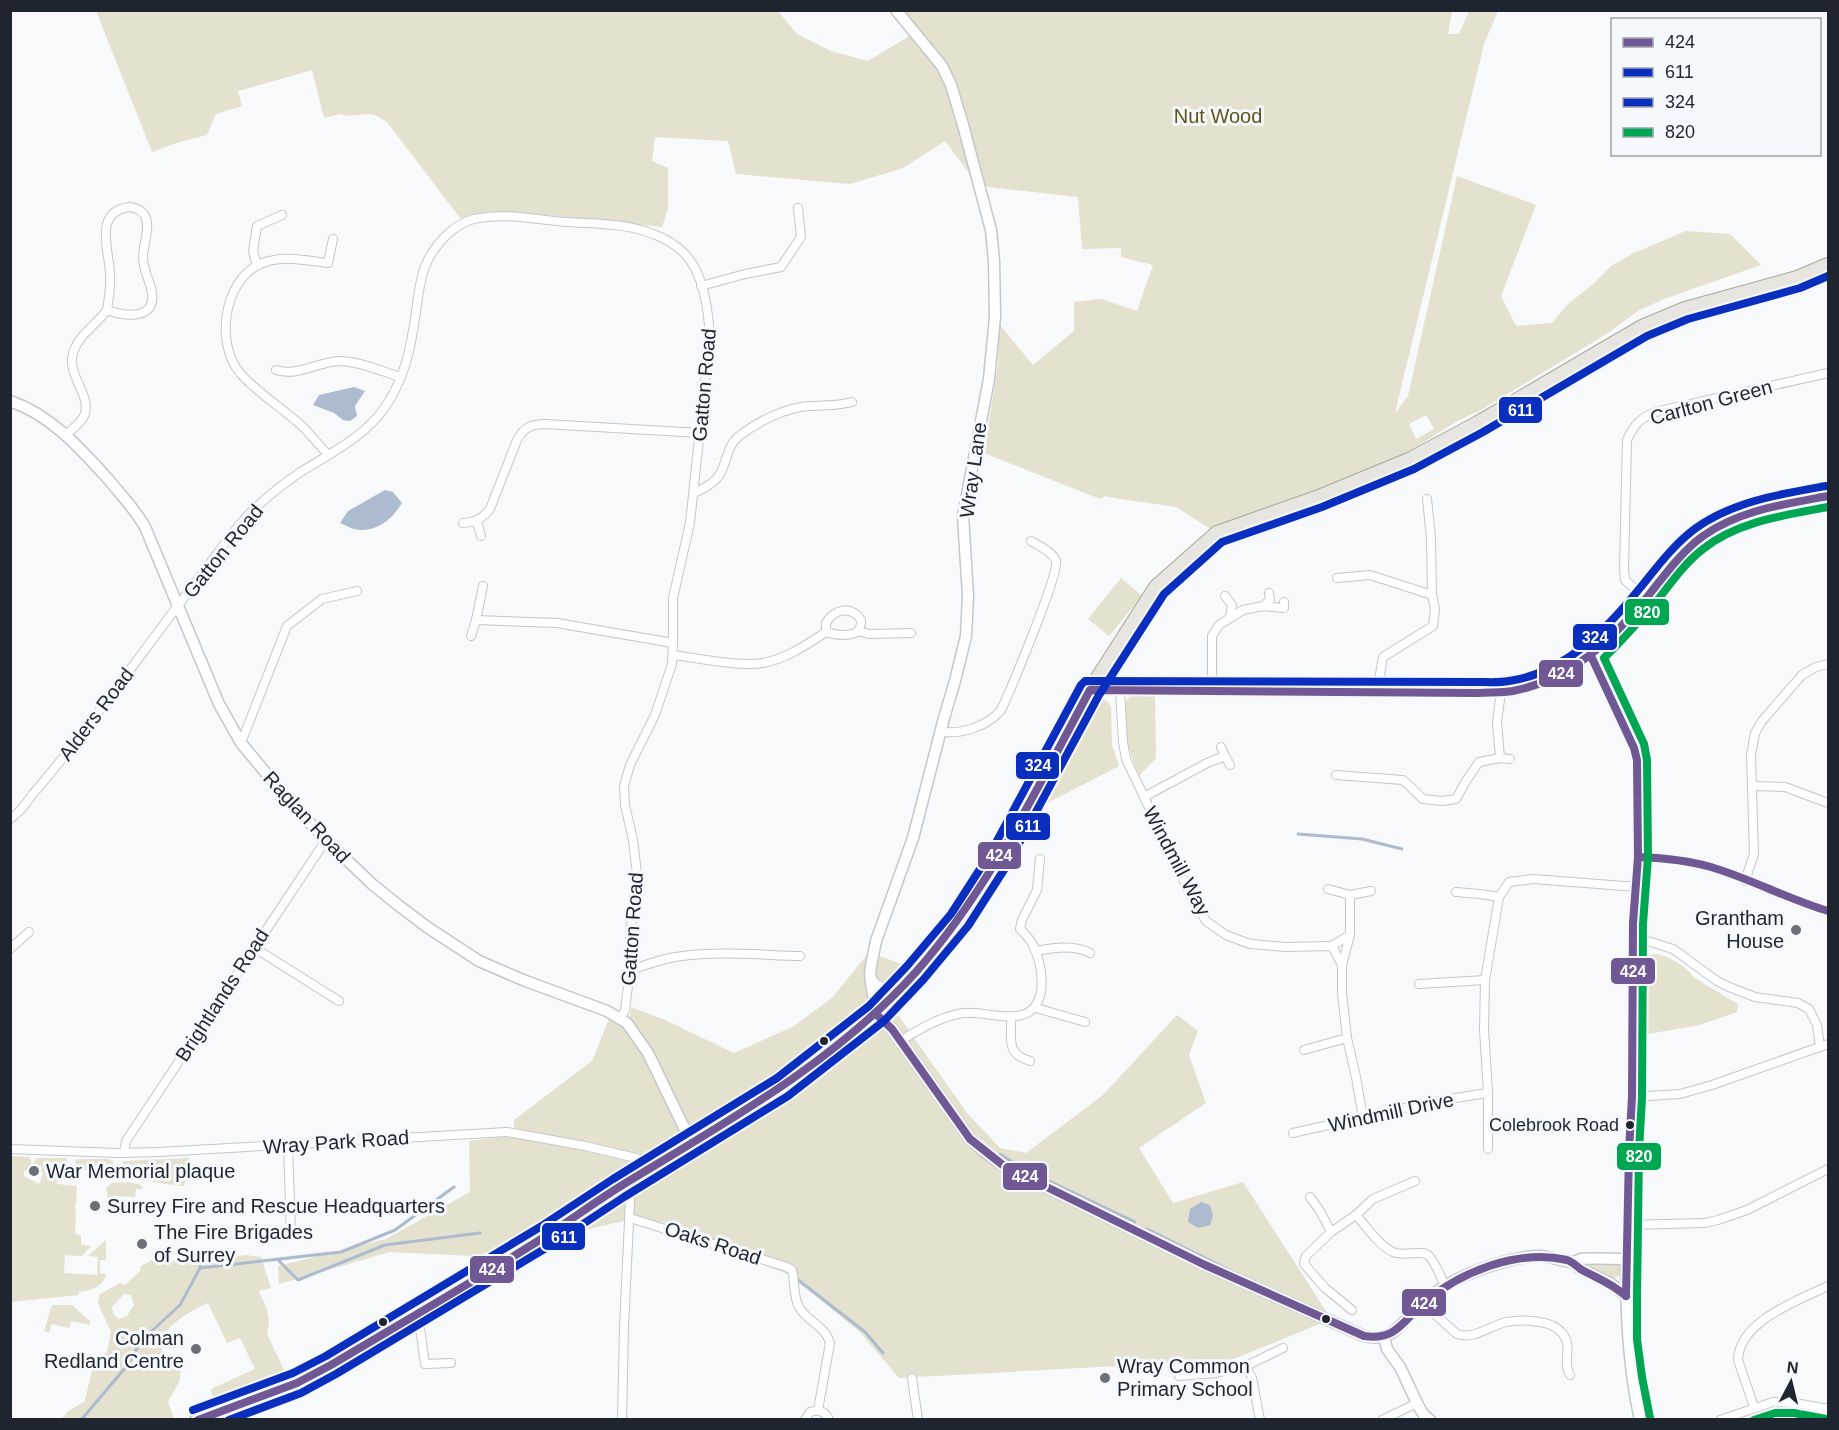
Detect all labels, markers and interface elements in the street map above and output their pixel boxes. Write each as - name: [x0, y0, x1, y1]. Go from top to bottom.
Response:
- legend: [1611, 18, 1821, 156]
- text: 424: [1665, 32, 1695, 52]
- text: 611: [1665, 62, 1694, 82]
- text: 324: [1665, 92, 1695, 112]
- park label: Nut Wood: [1174, 105, 1262, 127]
- text: 820: [1665, 122, 1695, 142]
- street label: Gatton Road: [688, 328, 720, 442]
- street label: Carlton Green: [1647, 375, 1775, 429]
- line badge: 611: [1498, 396, 1543, 424]
- text: 611: [1508, 402, 1534, 419]
- street label: Wray Lane: [955, 421, 991, 519]
- street label: Gatton Road: [179, 500, 267, 602]
- line badge: 820: [1624, 598, 1670, 626]
- text: 820: [1634, 604, 1660, 621]
- line badge: 324: [1572, 623, 1618, 651]
- text: 324: [1582, 629, 1608, 646]
- line badge: 424: [1538, 659, 1584, 688]
- street label: Alders Road: [54, 663, 138, 765]
- text: 424: [1548, 665, 1574, 682]
- line badge: 324: [1015, 751, 1060, 780]
- text: 324: [1025, 757, 1051, 774]
- street label: Raglan Road: [259, 767, 355, 867]
- street label: Windmill Way: [1139, 803, 1215, 919]
- line badge: 611: [1005, 812, 1051, 841]
- text: 611: [1015, 818, 1041, 835]
- line badge: 424: [977, 841, 1022, 870]
- text: 424: [986, 847, 1012, 864]
- street label: Gatton Road: [617, 872, 647, 986]
- place label: Grantham House: [1695, 907, 1784, 952]
- marker: Grantham House: [1789, 923, 1803, 937]
- street label: Brightlands Road: [171, 925, 273, 1065]
- line badge: 424: [1610, 957, 1656, 985]
- text: 424: [1620, 963, 1646, 980]
- unlabelled marker: [818, 1035, 830, 1047]
- street label: Windmill Drive: [1326, 1088, 1456, 1136]
- place label: Colebrook Road: [1489, 1115, 1619, 1135]
- marker: Colebrook Road: [1624, 1119, 1636, 1131]
- street label: Wray Park Road: [262, 1126, 410, 1158]
- line badge: 820: [1616, 1142, 1662, 1171]
- text: 820: [1626, 1148, 1652, 1165]
- place label: War Memorial plaque: [46, 1160, 235, 1182]
- line badge: 424: [1002, 1162, 1048, 1191]
- marker: War Memorial plaque: [27, 1164, 41, 1178]
- text: 424: [1012, 1168, 1038, 1185]
- place label: Surrey Fire and Rescue Headquarters: [107, 1195, 445, 1217]
- marker: Surrey Fire and Rescue Headquarters: [88, 1199, 102, 1213]
- street label: Oaks Road: [662, 1217, 764, 1269]
- place label: The Fire Brigades of Surrey: [154, 1221, 313, 1266]
- line badge: 611: [541, 1222, 586, 1251]
- text: 611: [551, 1229, 577, 1246]
- marker: The Fire Brigades of Surrey: [135, 1237, 149, 1251]
- line badge: 424: [469, 1255, 515, 1284]
- text: 424: [479, 1261, 505, 1278]
- line badge: 424: [1401, 1288, 1447, 1317]
- text: 424: [1411, 1295, 1437, 1312]
- unlabelled marker: [1320, 1313, 1332, 1325]
- unlabelled marker: [377, 1316, 389, 1328]
- place label: Colman Redland Centre: [44, 1327, 184, 1372]
- marker: Colman Redland Centre: [189, 1342, 203, 1356]
- north arrow: [1761, 1352, 1821, 1412]
- place label: Wray Common Primary School: [1117, 1355, 1253, 1400]
- text: N: [1786, 1358, 1800, 1377]
- marker: Wray Common Primary School: [1098, 1371, 1112, 1385]

